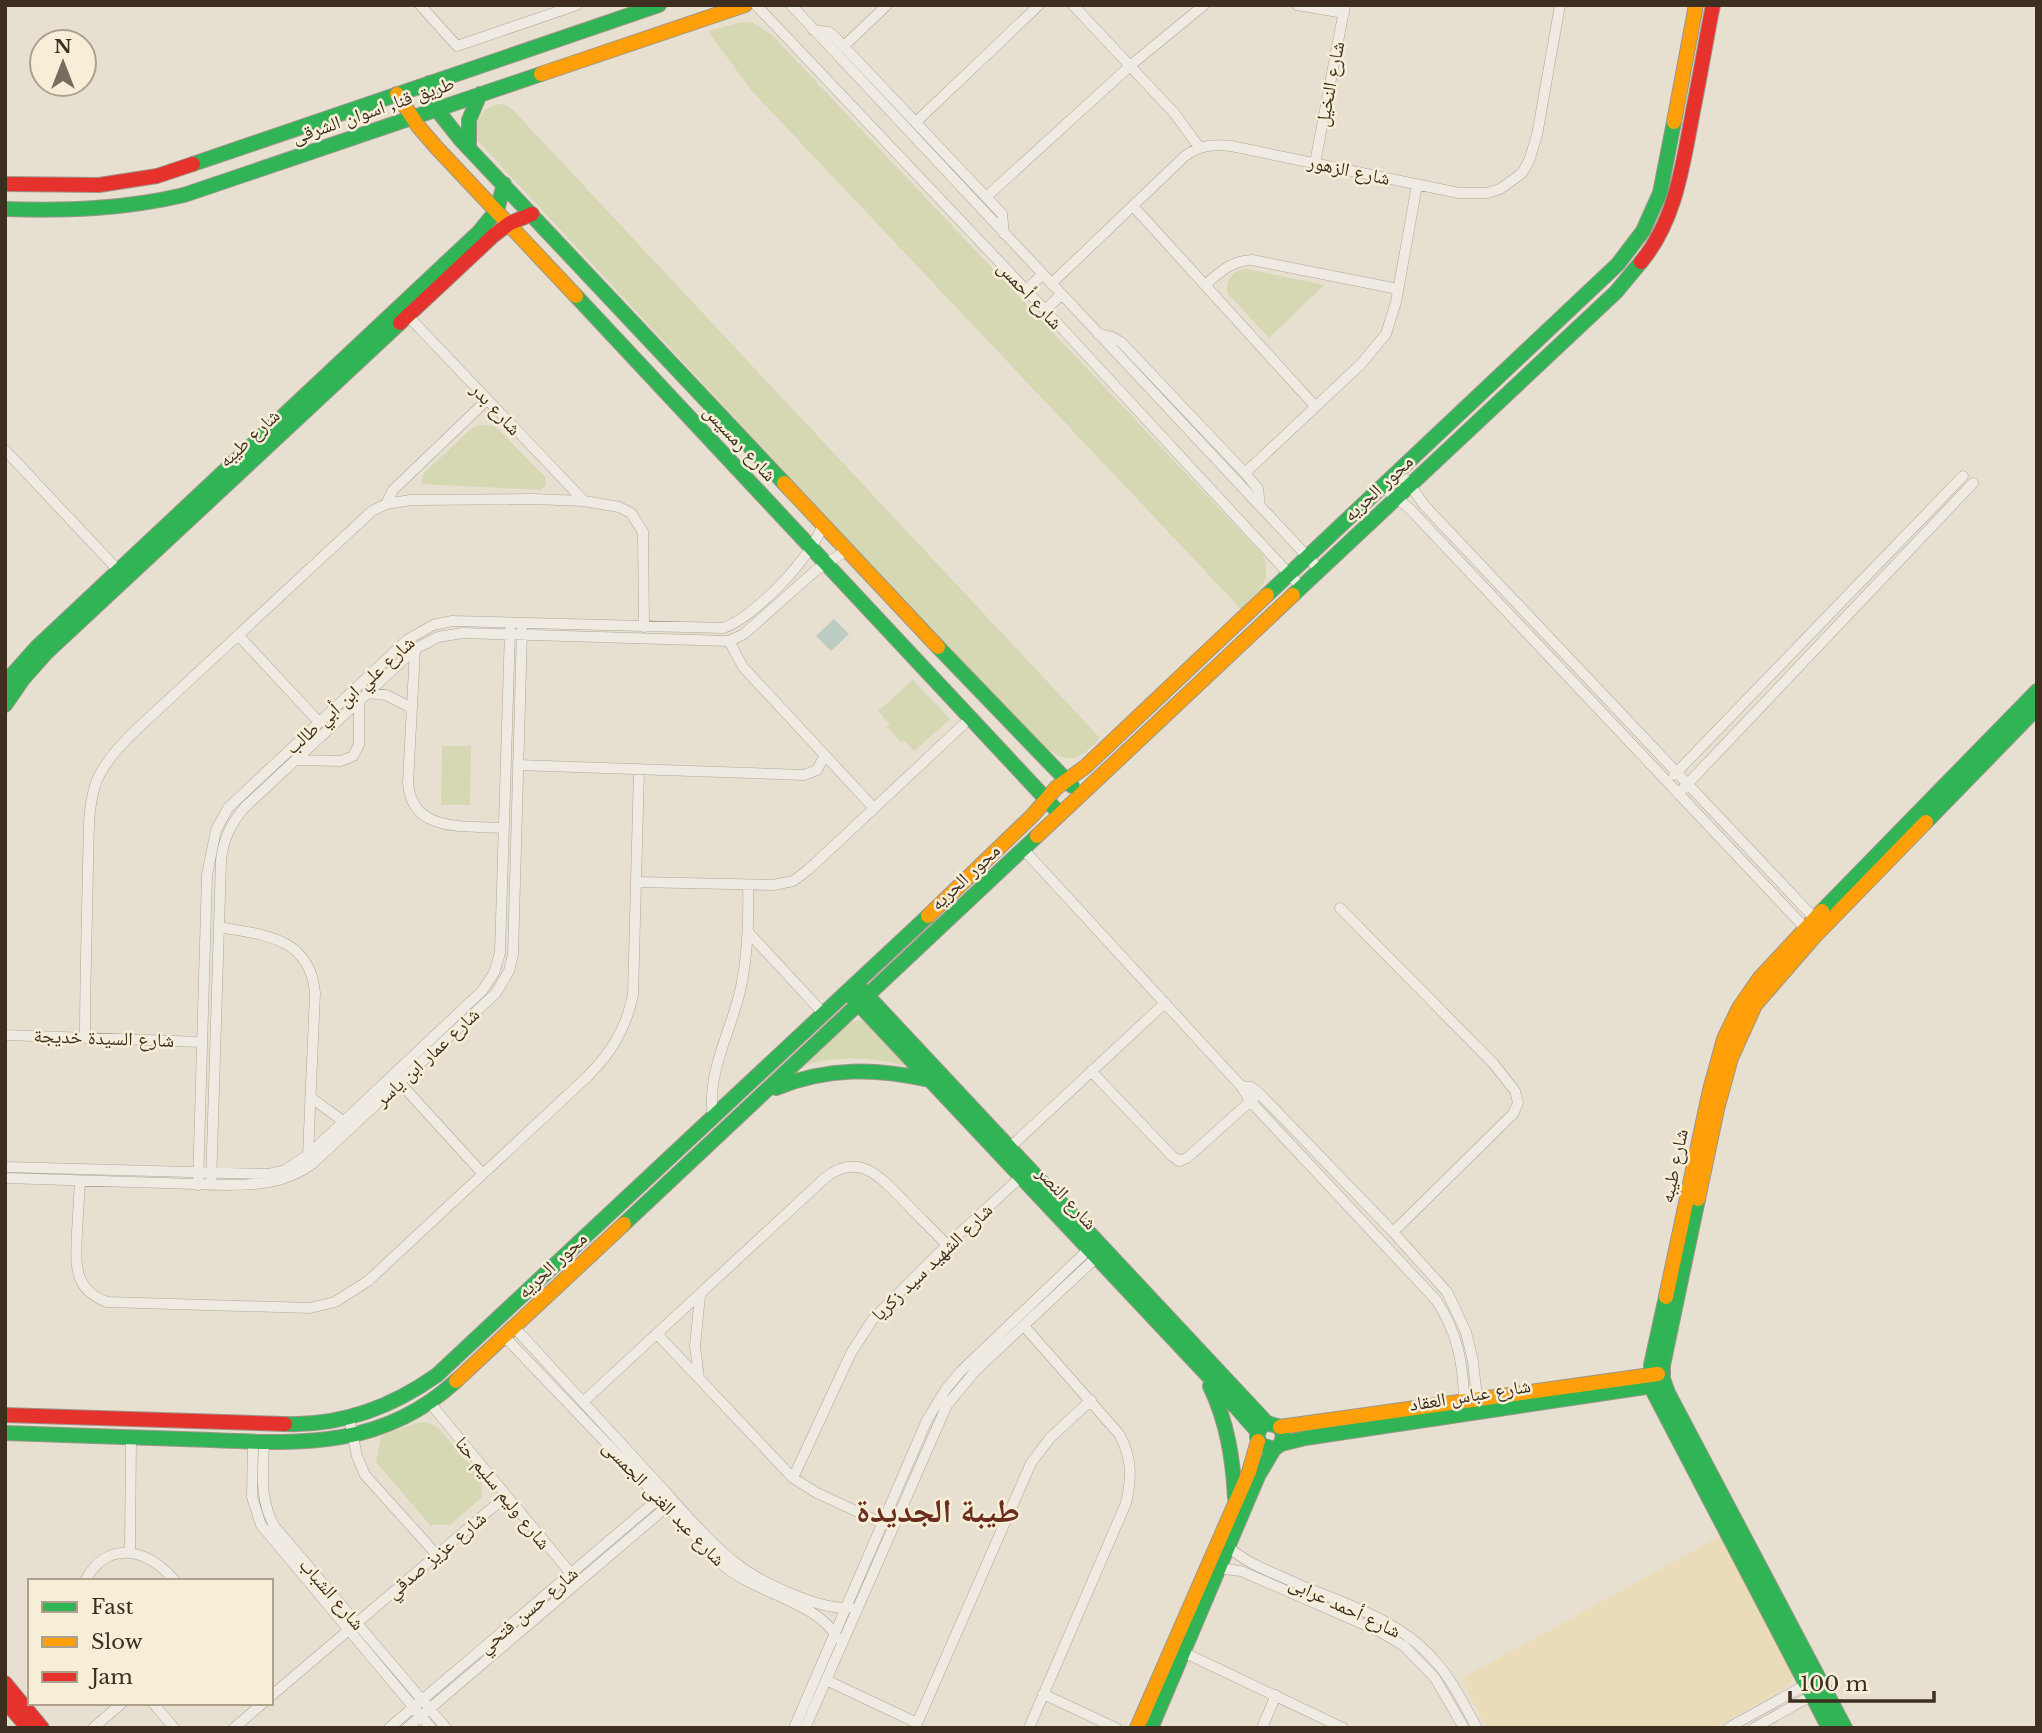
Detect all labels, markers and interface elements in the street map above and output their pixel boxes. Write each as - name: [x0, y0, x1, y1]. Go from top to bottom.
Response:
- north arrow: [28, 28, 98, 98]
- text: N: [54, 35, 72, 58]
- street label: شارع النخيل: [1310, 39, 1350, 129]
- street label: طريق قنا, اسوان الشرقى: [289, 71, 457, 149]
- street label: شارع الزهور: [1305, 150, 1392, 190]
- street label: شارع أحمس: [992, 256, 1068, 334]
- street label: شارع بدر: [465, 377, 526, 440]
- street label: شارع رمسيس: [699, 400, 781, 486]
- street label: شارع طيبه: [214, 404, 284, 472]
- street label: محور الحريه: [1338, 450, 1418, 526]
- street label: شارع علي ابن أبي طالب: [281, 631, 422, 762]
- street label: محور الحريه: [925, 839, 1005, 915]
- street label: شارع عمار ابن ياسر: [369, 1003, 484, 1112]
- street label: شارع السيدة خديجة: [33, 1024, 175, 1052]
- street label: شارع طيبه: [1655, 1127, 1693, 1205]
- street label: شارع النصر: [1031, 1161, 1102, 1234]
- street label: شارع الشهيد سيد زكريا: [867, 1198, 997, 1326]
- street label: محور الحريه: [512, 1227, 592, 1303]
- street label: شارع عباس العقاد: [1408, 1374, 1532, 1416]
- street label: شارع وليم سليم حنا: [450, 1432, 556, 1555]
- street label: شارع عبد الغنى الجمسى: [598, 1435, 730, 1571]
- district label: طيبة الجديدة: [856, 1490, 1020, 1531]
- street label: شارع عزيز صدقي: [381, 1507, 493, 1606]
- street label: شارع الشباب: [295, 1553, 369, 1635]
- street label: شارع حسن فتحي: [473, 1562, 585, 1661]
- street label: شارع أحمد عرابى: [1286, 1571, 1404, 1643]
- legend: [28, 1579, 273, 1705]
- text: Fast: [91, 1594, 133, 1620]
- text: Slow: [91, 1629, 143, 1655]
- scale bar: [1790, 1660, 1934, 1704]
- text: Jam: [88, 1664, 133, 1690]
- text: 100 m: [1800, 1671, 1868, 1697]

